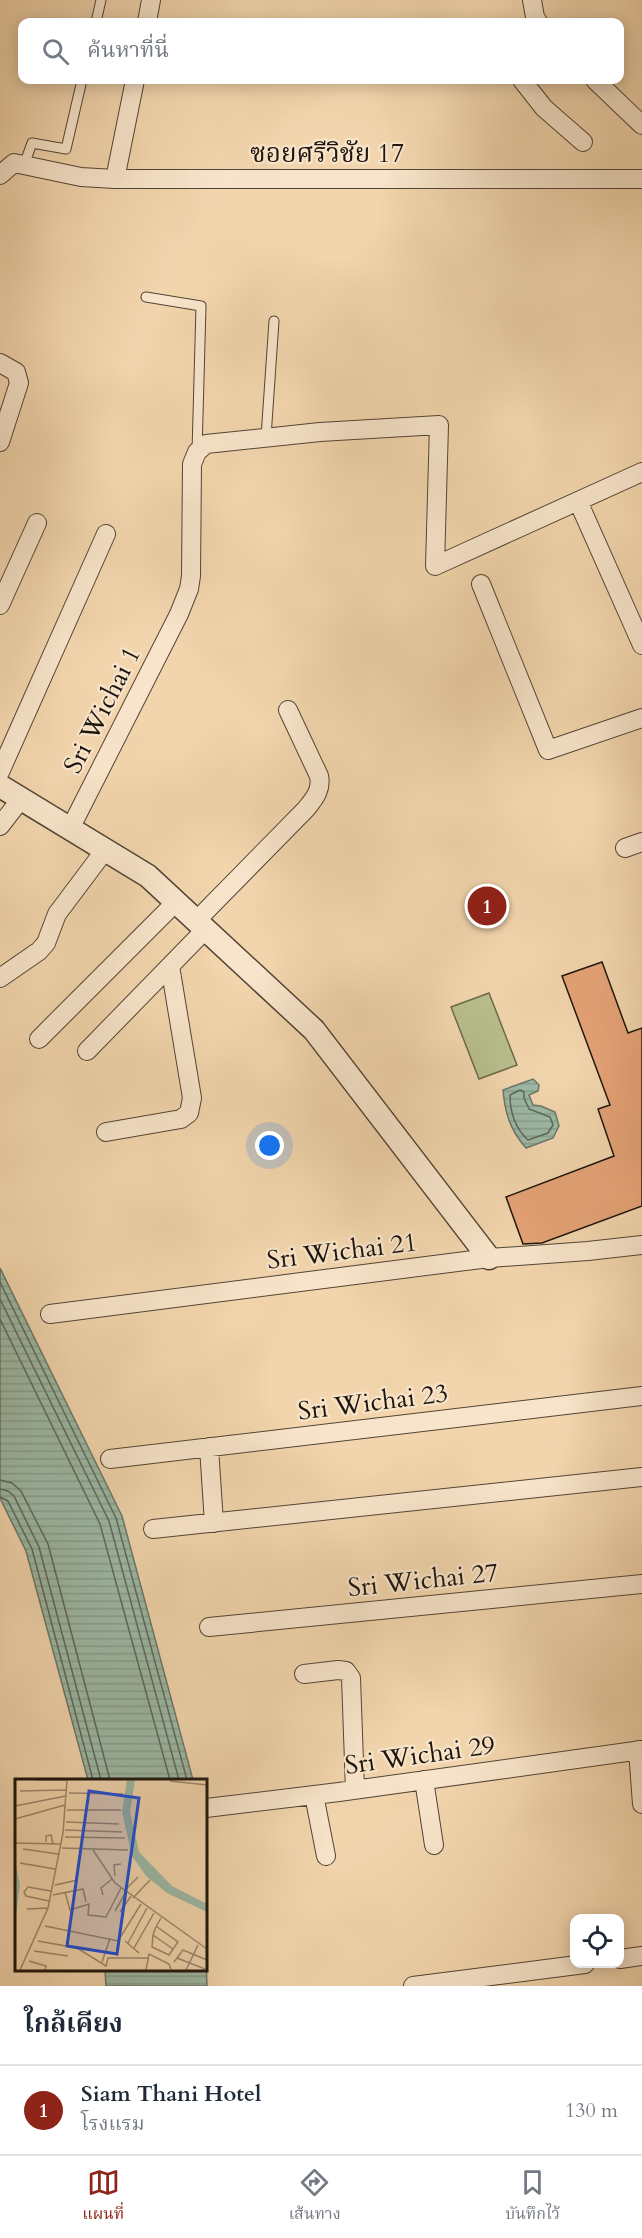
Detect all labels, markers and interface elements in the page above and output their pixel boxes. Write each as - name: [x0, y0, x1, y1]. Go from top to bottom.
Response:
- search box: [18, 18, 624, 84]
- icon: search: [39, 35, 72, 68]
- text: ค้นหาที่นี่: [87, 35, 169, 65]
- street label: ซอยศรีวิชัย 17: [250, 136, 404, 171]
- street label: Sri Wichai 1: [55, 641, 149, 779]
- pin: 1: [468, 884, 506, 928]
- your location: [255, 1131, 284, 1160]
- street label: Sri Wichai 21: [265, 1224, 419, 1278]
- street label: Sri Wichai 23: [296, 1375, 450, 1429]
- street label: Sri Wichai 27: [346, 1555, 500, 1605]
- street label: Sri Wichai 29: [343, 1727, 497, 1783]
- inset map: [15, 1779, 207, 1971]
- map controls: [570, 1914, 624, 1968]
- button: locate: [570, 1914, 624, 1968]
- text: ใกล้เคียง: [24, 2006, 123, 2041]
- text: Siam Thani Hotel: [81, 2079, 261, 2109]
- text: 1: [38, 2097, 49, 2124]
- text: 130 m: [565, 2097, 618, 2124]
- text: โรงแรม: [81, 2110, 145, 2137]
- tab: แผนที่: [82, 2166, 124, 2228]
- tab: เส้นทาง: [289, 2166, 341, 2228]
- tab: บันทึกไว้: [505, 2166, 560, 2228]

